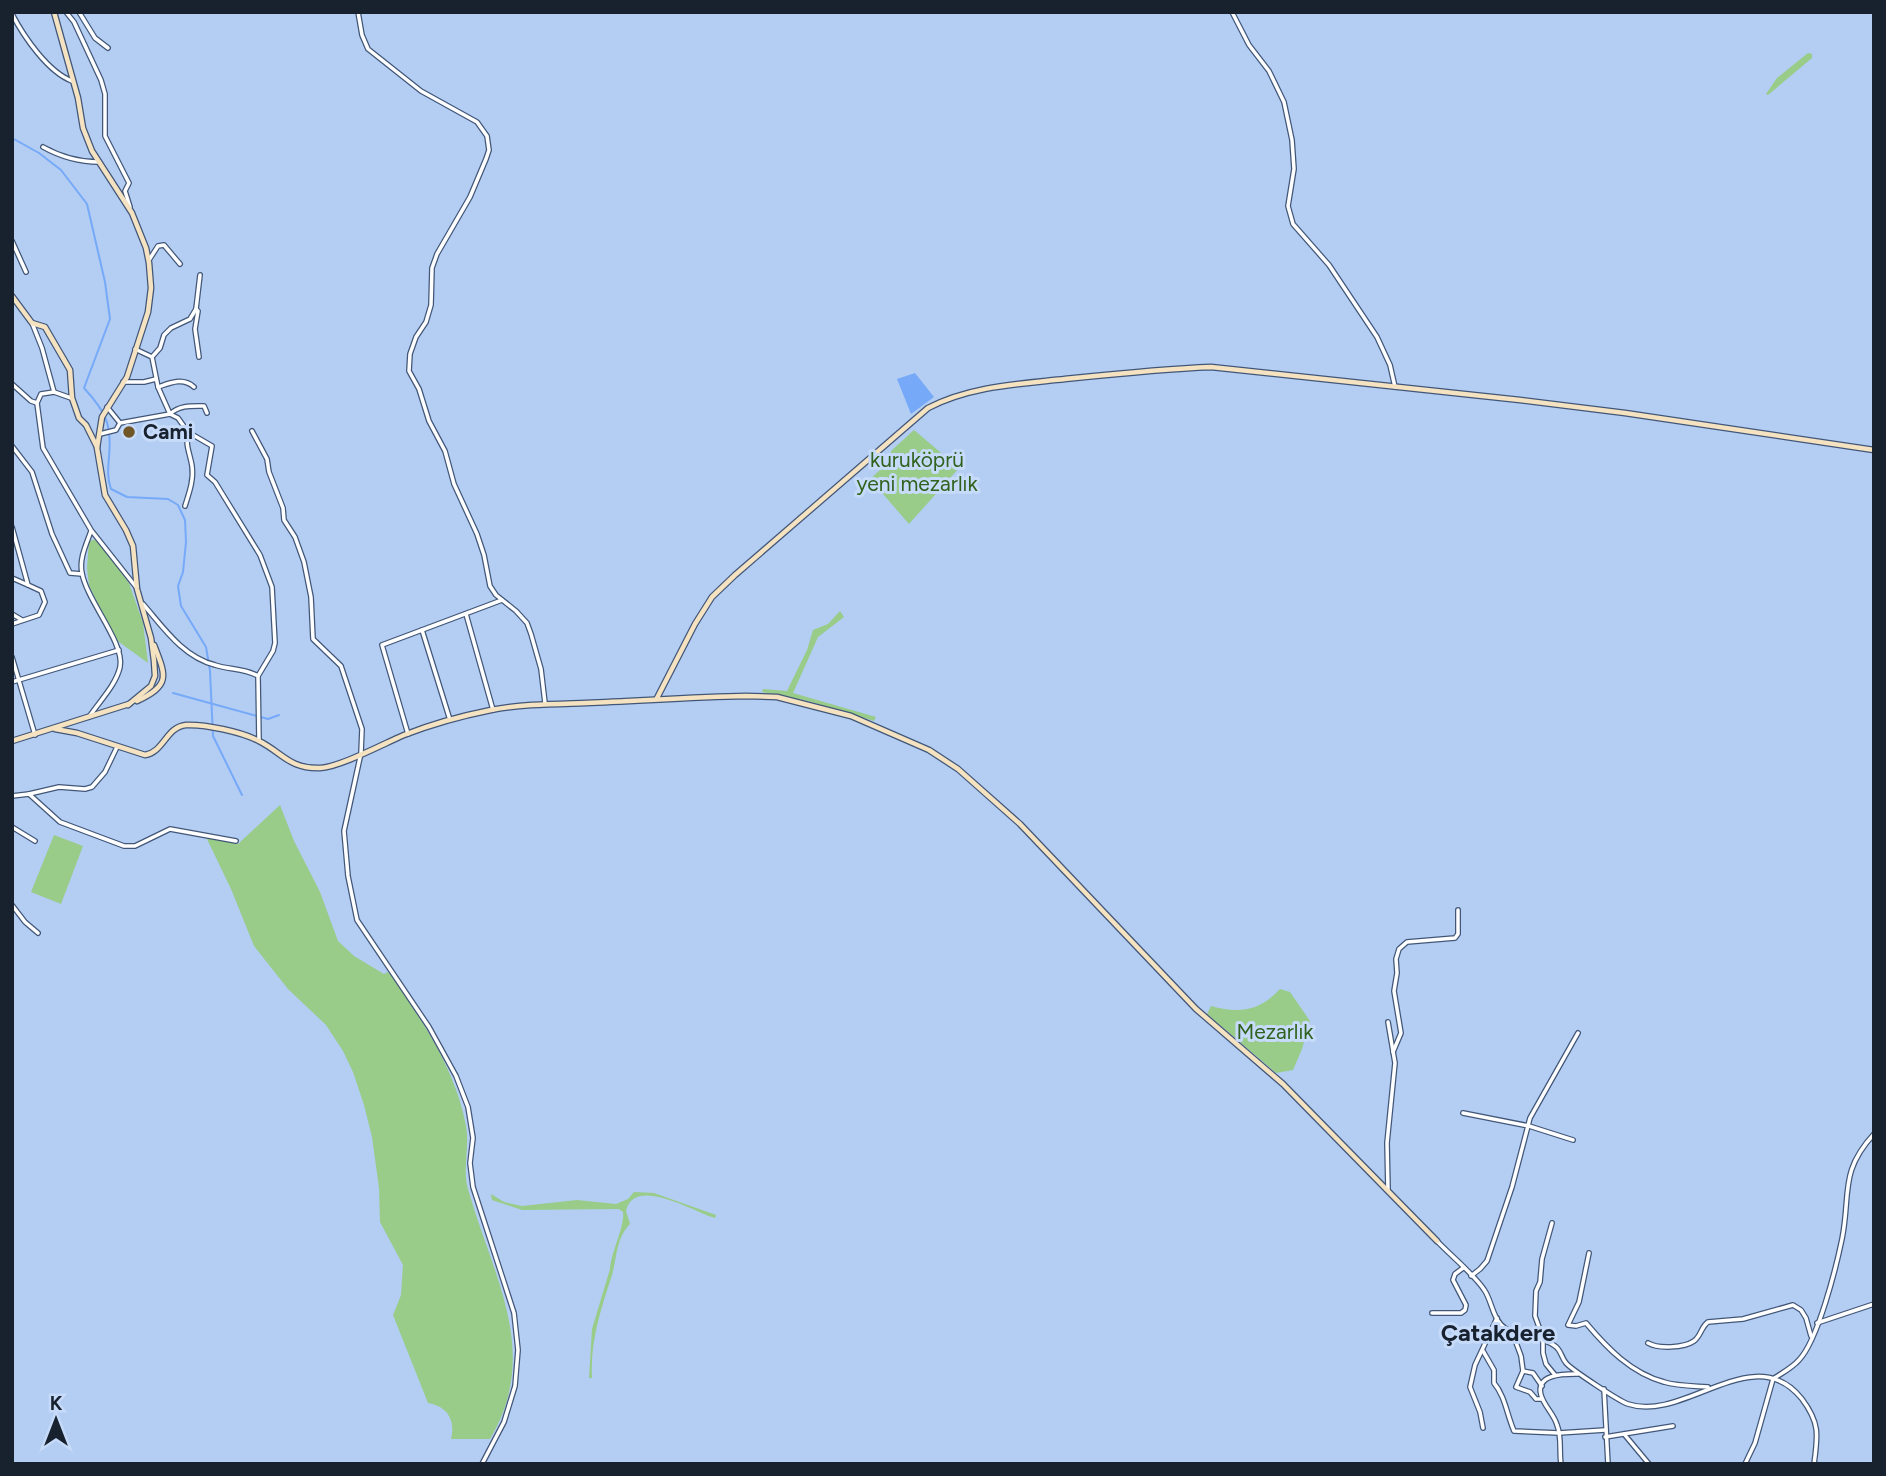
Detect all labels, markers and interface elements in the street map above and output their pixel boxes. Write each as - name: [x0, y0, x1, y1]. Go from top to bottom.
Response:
- place label: Cami: [143, 419, 193, 444]
- marker: Cami: [121, 424, 137, 440]
- park label: kuruköprü yeni mezarlık: [856, 447, 978, 496]
- park label: Mezarlık: [1236, 1019, 1314, 1044]
- district label: Çatakdere: [1441, 1318, 1555, 1347]
- north arrow: [21, 1385, 91, 1455]
- text: K: [50, 1392, 63, 1415]

